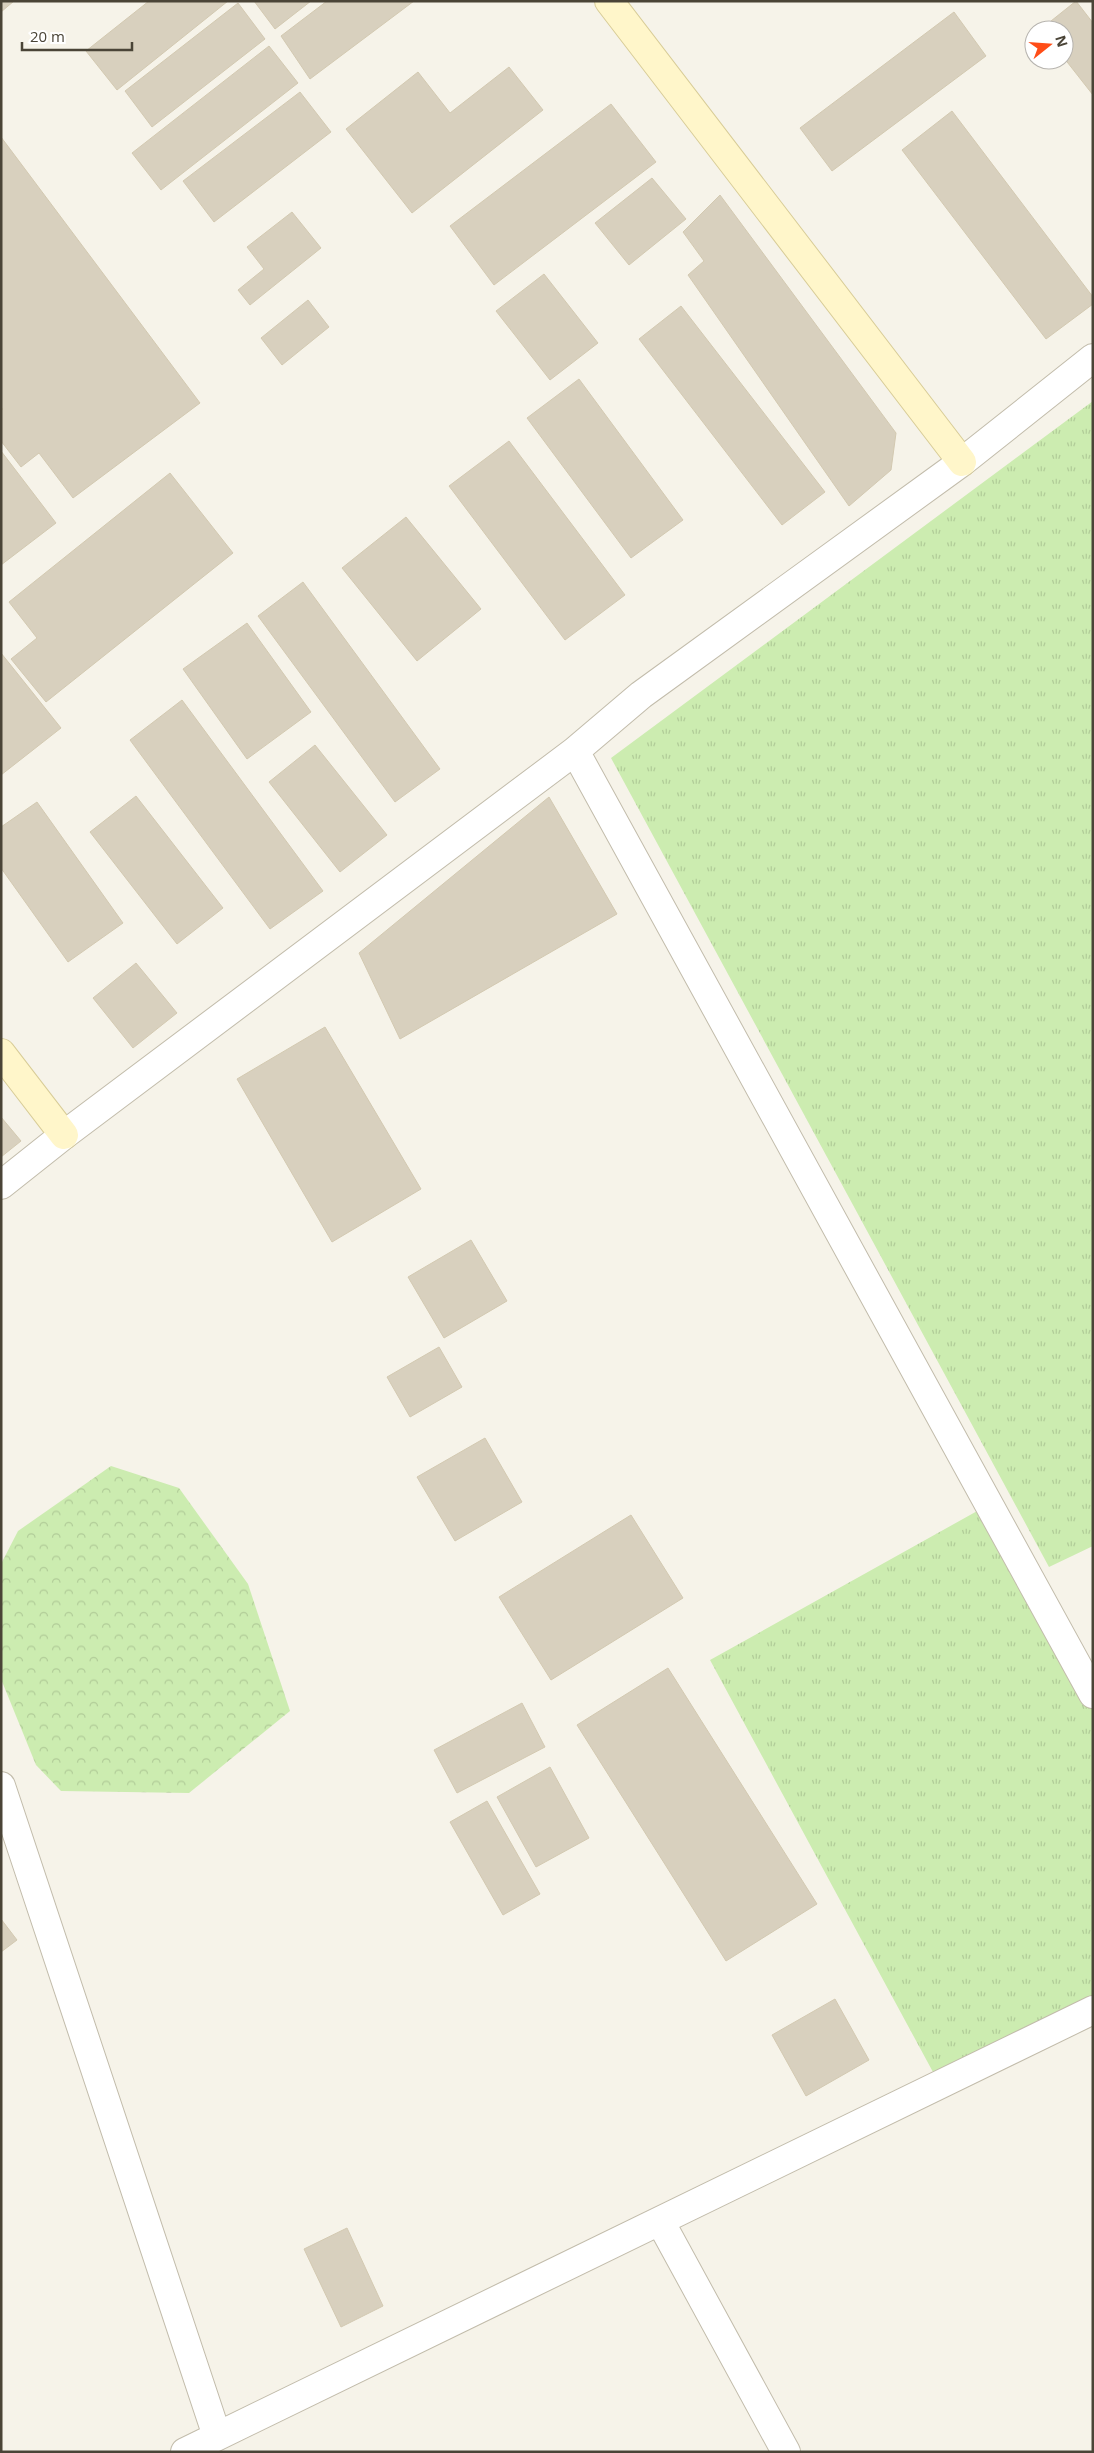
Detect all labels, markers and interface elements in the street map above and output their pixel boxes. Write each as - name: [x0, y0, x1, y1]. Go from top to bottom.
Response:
- scale bar: [22, 20, 132, 52]
- north arrow: [1024, 20, 1074, 70]
- text: 20 m: [30, 26, 65, 46]
- text: N: [1051, 33, 1073, 49]

